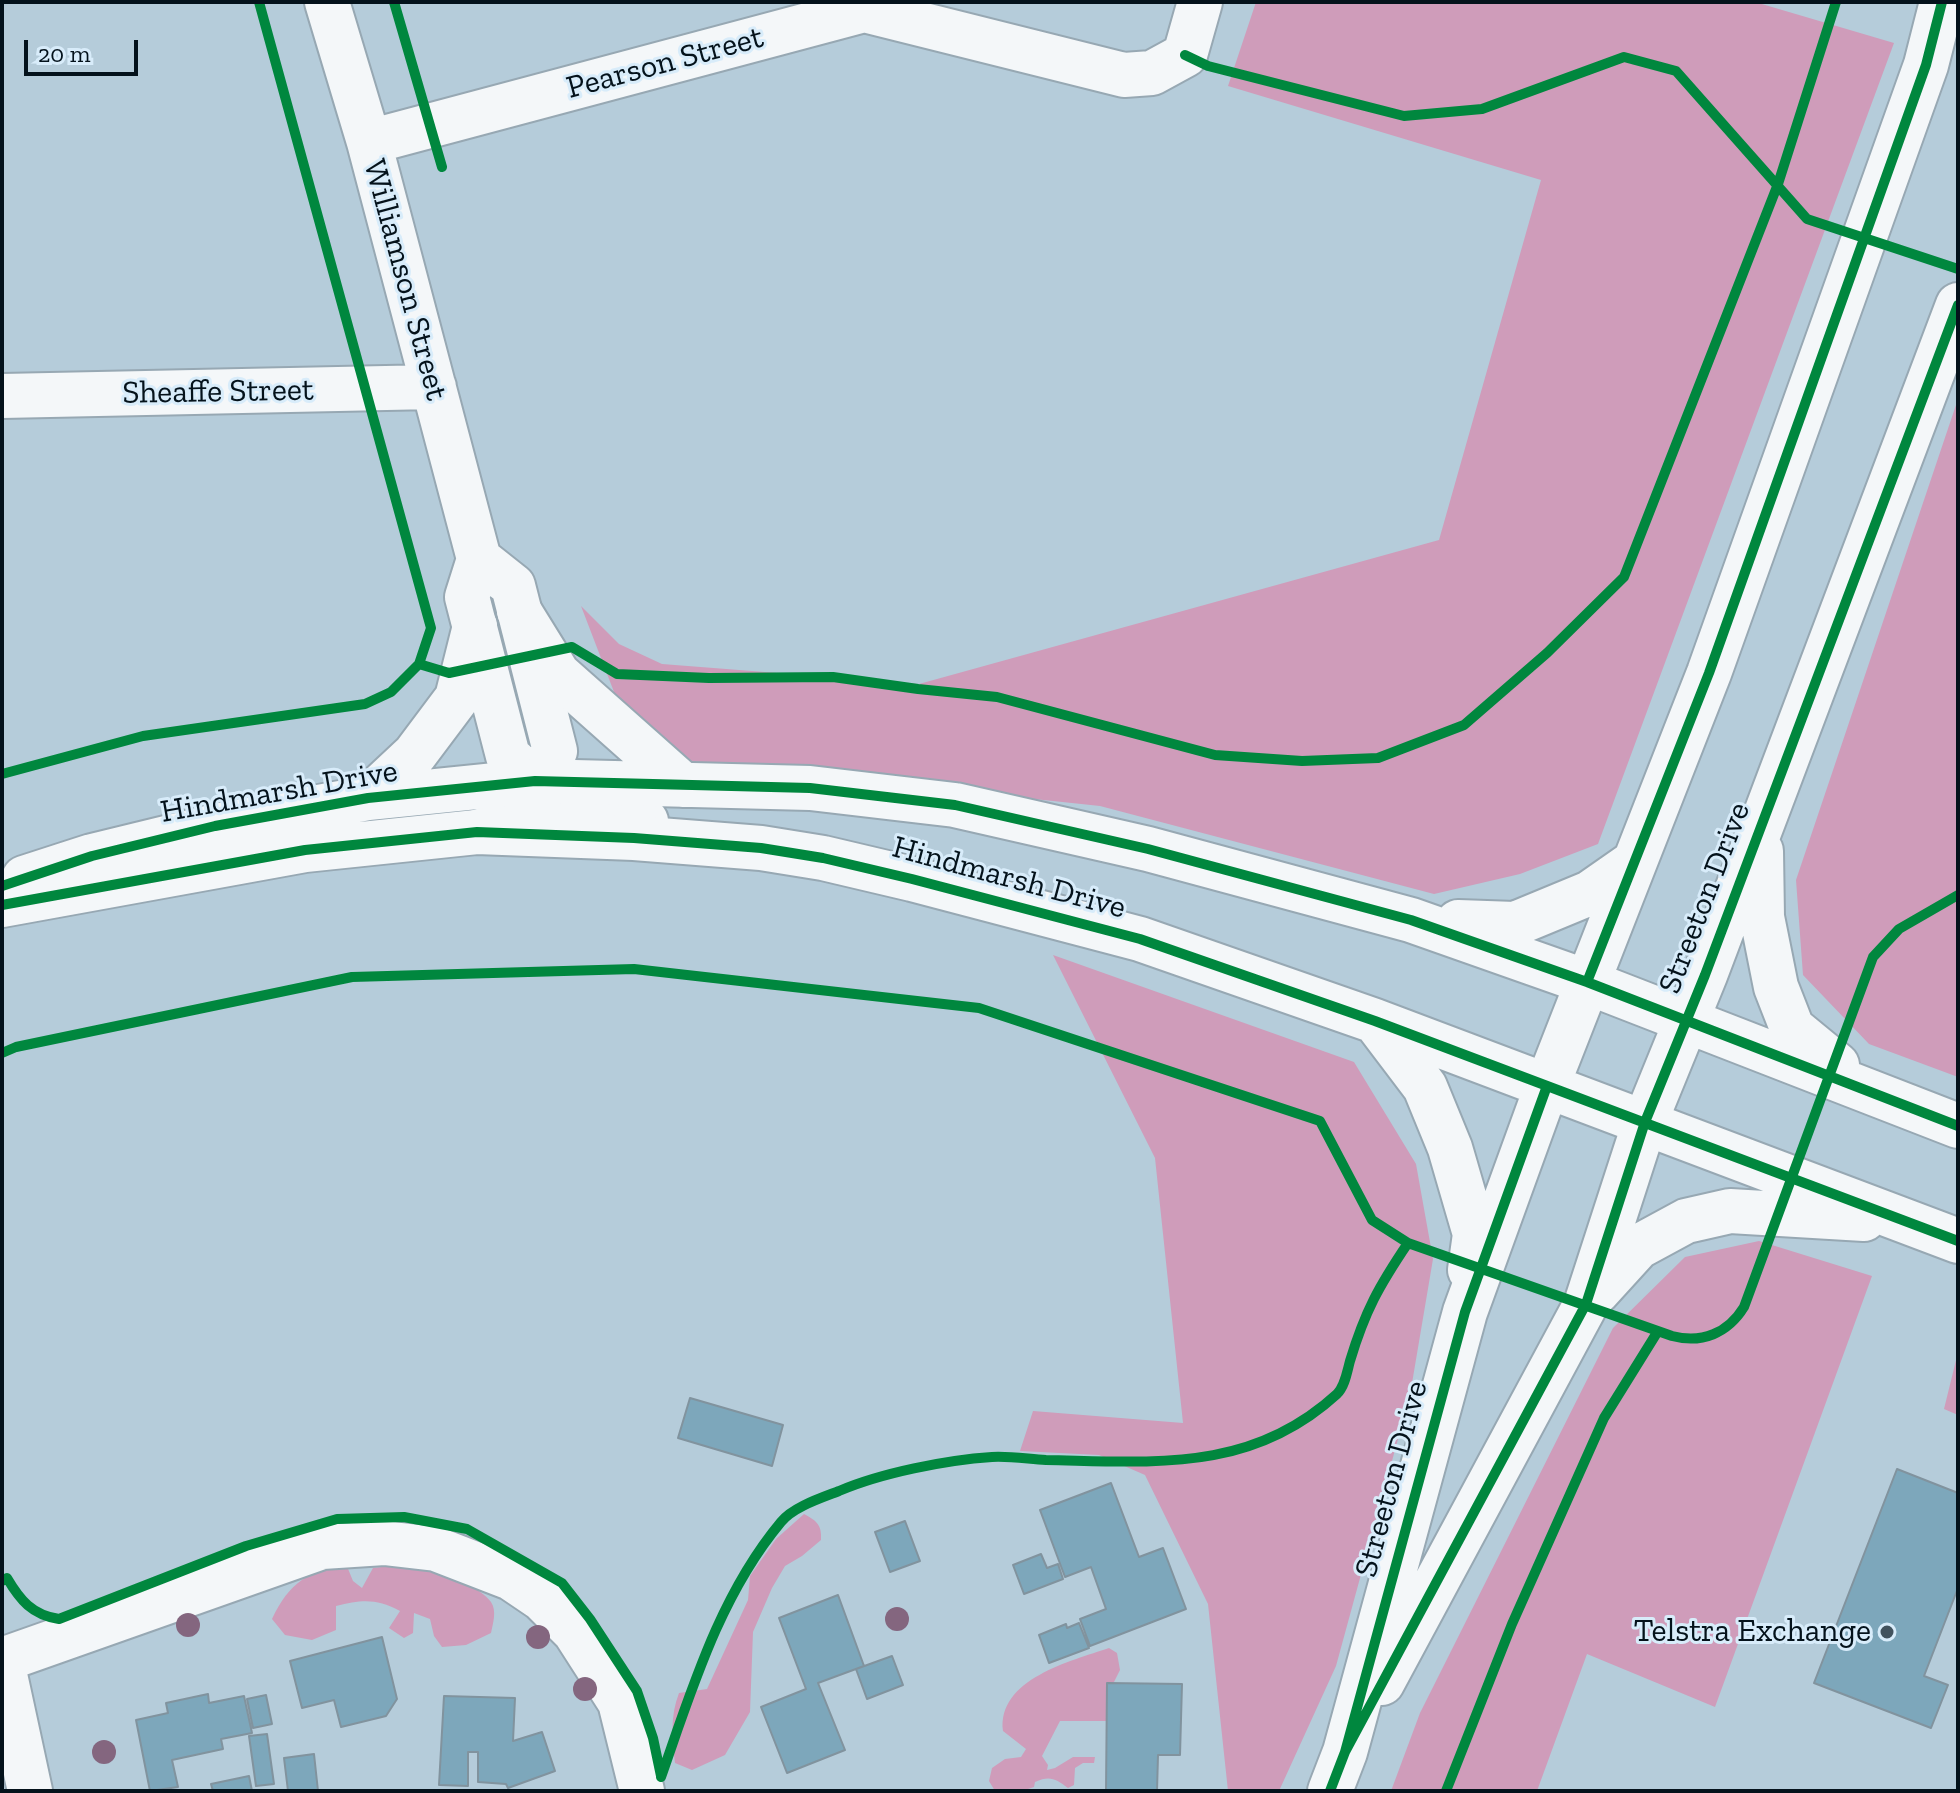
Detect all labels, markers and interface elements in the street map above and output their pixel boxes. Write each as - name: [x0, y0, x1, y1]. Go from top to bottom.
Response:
- street label: Pearson Street: [562, 18, 768, 108]
- scale bar: [28, 24, 142, 74]
- text: 20 m: [38, 39, 90, 68]
- street label: Williamson Street: [354, 155, 456, 405]
- street label: Sheaffe Street: [122, 371, 314, 413]
- street label: Hindmarsh Drive: [157, 752, 401, 832]
- street label: Streeton Drive: [1651, 797, 1759, 999]
- street label: Hindmarsh Drive: [888, 828, 1130, 928]
- street label: Streeton Drive: [1347, 1377, 1437, 1581]
- place label: Telstra Exchange: [1634, 1613, 1871, 1651]
- marker: Telstra Exchange: [1878, 1623, 1896, 1641]

